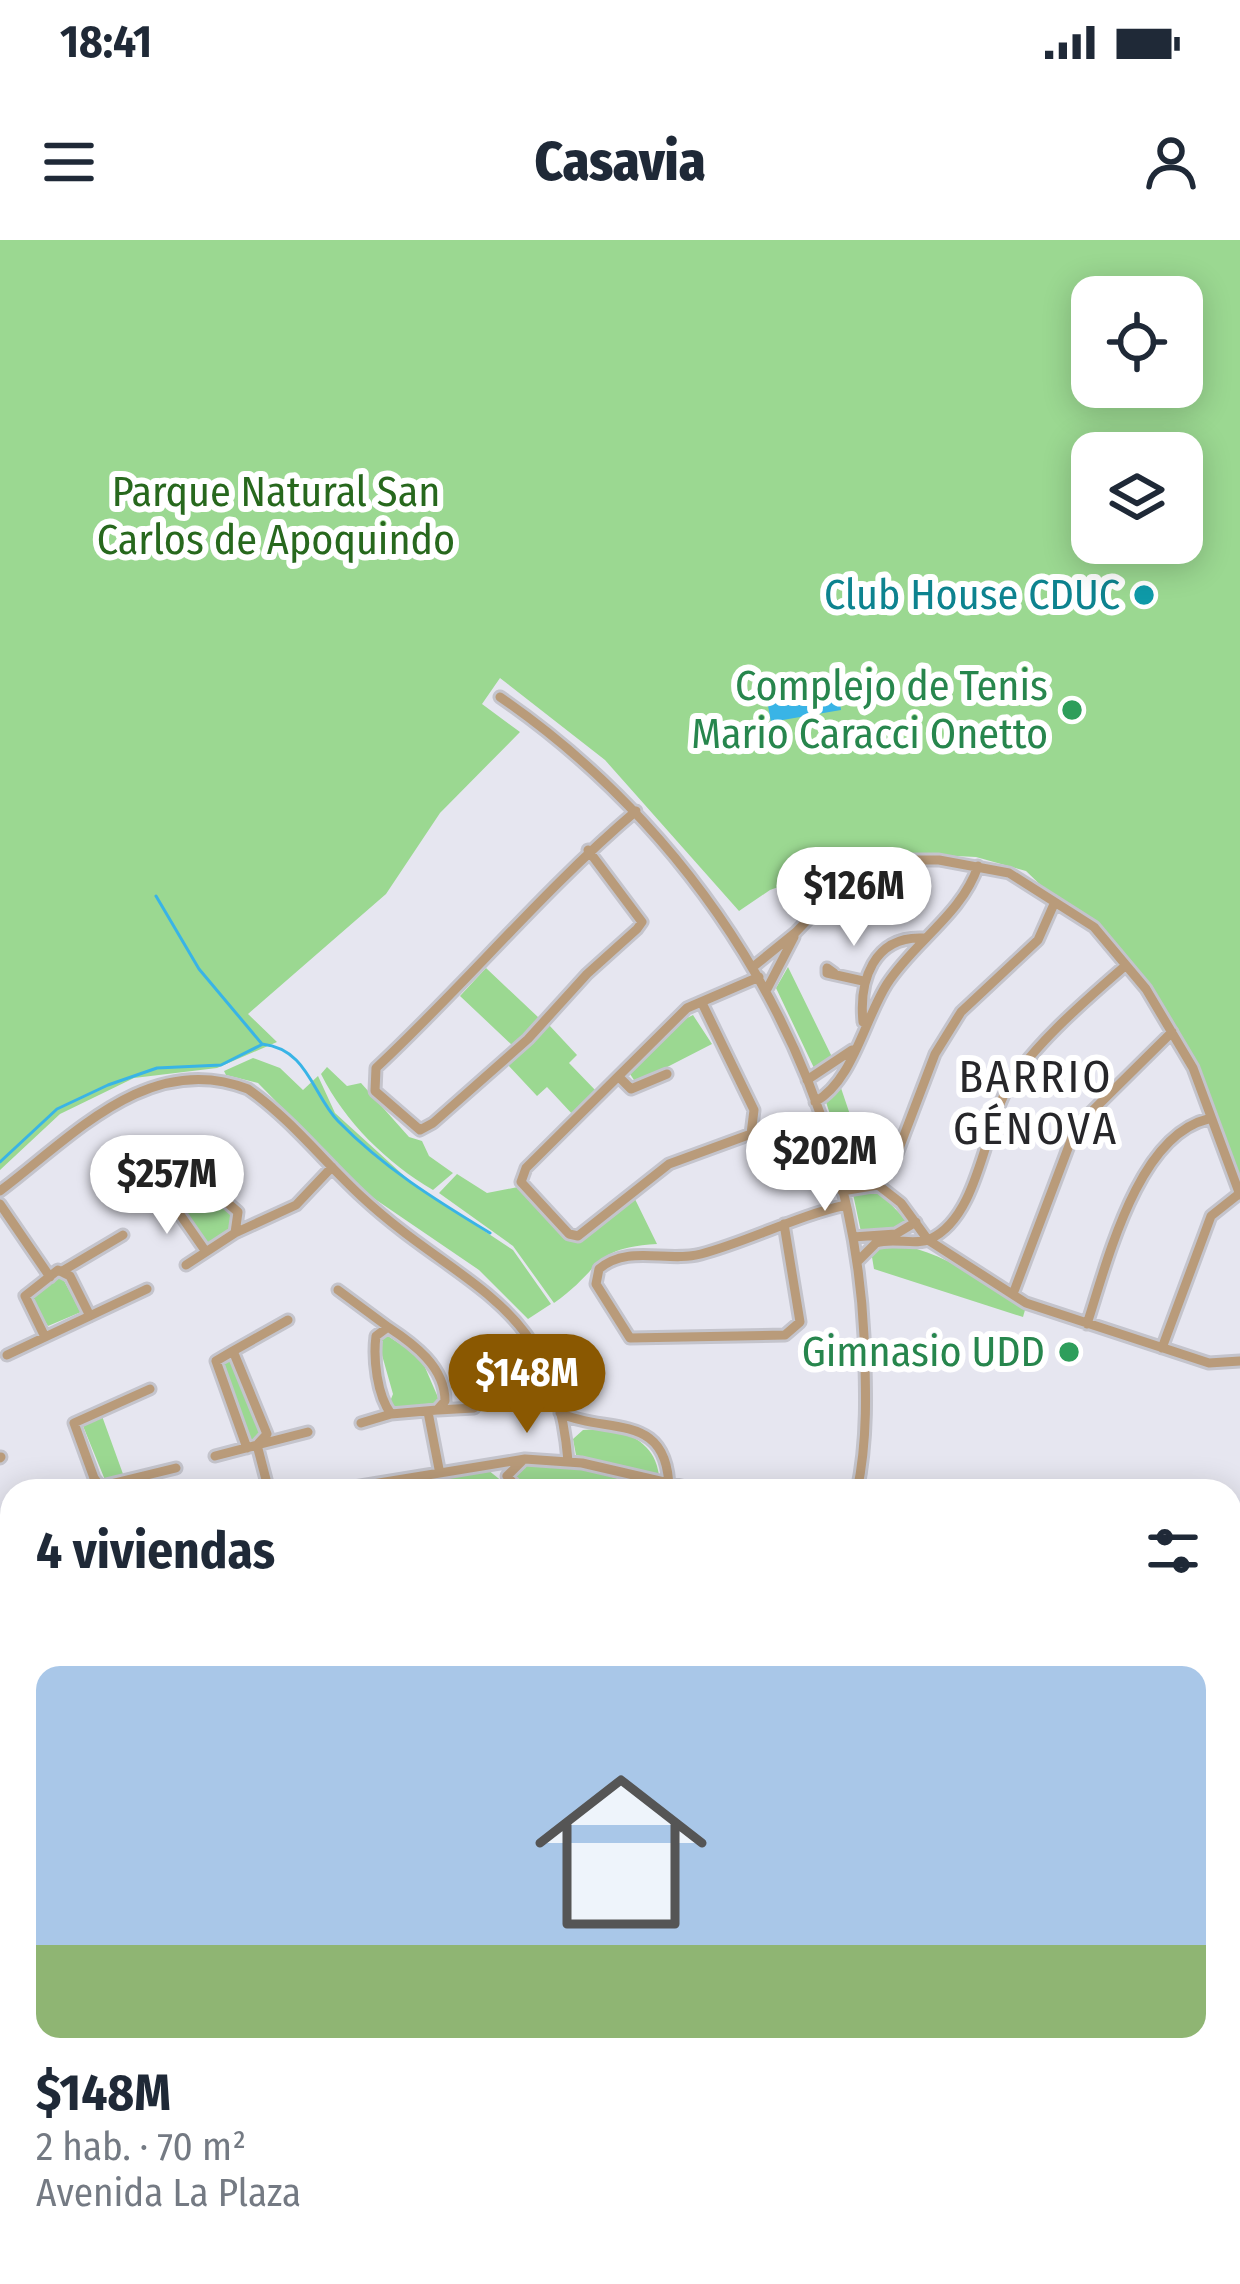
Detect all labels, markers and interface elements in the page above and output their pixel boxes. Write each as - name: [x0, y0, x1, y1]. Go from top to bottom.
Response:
- text: 18:41: [60, 15, 152, 69]
- icon: menu: [36, 129, 102, 195]
- icon: person: [1138, 129, 1204, 195]
- text: Casavia: [534, 130, 706, 194]
- map controls: [1071, 276, 1203, 564]
- button: locate: [1071, 276, 1203, 408]
- button: layers: [1071, 432, 1203, 564]
- park label: Parque Natural San Carlos de Apoquindo: [97, 467, 455, 565]
- place label: Club House CDUC: [824, 570, 1120, 620]
- marker: Club House CDUC: [1131, 582, 1157, 608]
- place label: Complejo de Tenis Mario Caracci Onetto: [691, 661, 1048, 759]
- marker: Complejo de Tenis Mario Caracci Onetto: [1059, 697, 1085, 723]
- pin: $126M: [770, 847, 938, 949]
- text: $126M: [803, 863, 905, 909]
- district label: BARRIO GÉNOVA: [953, 1050, 1119, 1156]
- pin: $202M: [741, 1112, 909, 1214]
- text: $202M: [773, 1128, 877, 1174]
- pin: $257M: [83, 1135, 251, 1237]
- text: $257M: [117, 1151, 217, 1197]
- place label: Gimnasio UDD: [802, 1327, 1045, 1377]
- pin: $148M: [443, 1334, 611, 1436]
- marker: Gimnasio UDD: [1056, 1339, 1082, 1365]
- text: $148M: [475, 1350, 579, 1396]
- icon: filters: [1140, 1518, 1206, 1584]
- text: 4 viviendas: [36, 1520, 275, 1582]
- icon: home: [513, 1744, 729, 1960]
- text: $148M: [36, 2062, 171, 2124]
- text: 2 hab. · 70 m²: [36, 2124, 246, 2170]
- text: Avenida La Plaza: [36, 2170, 301, 2216]

